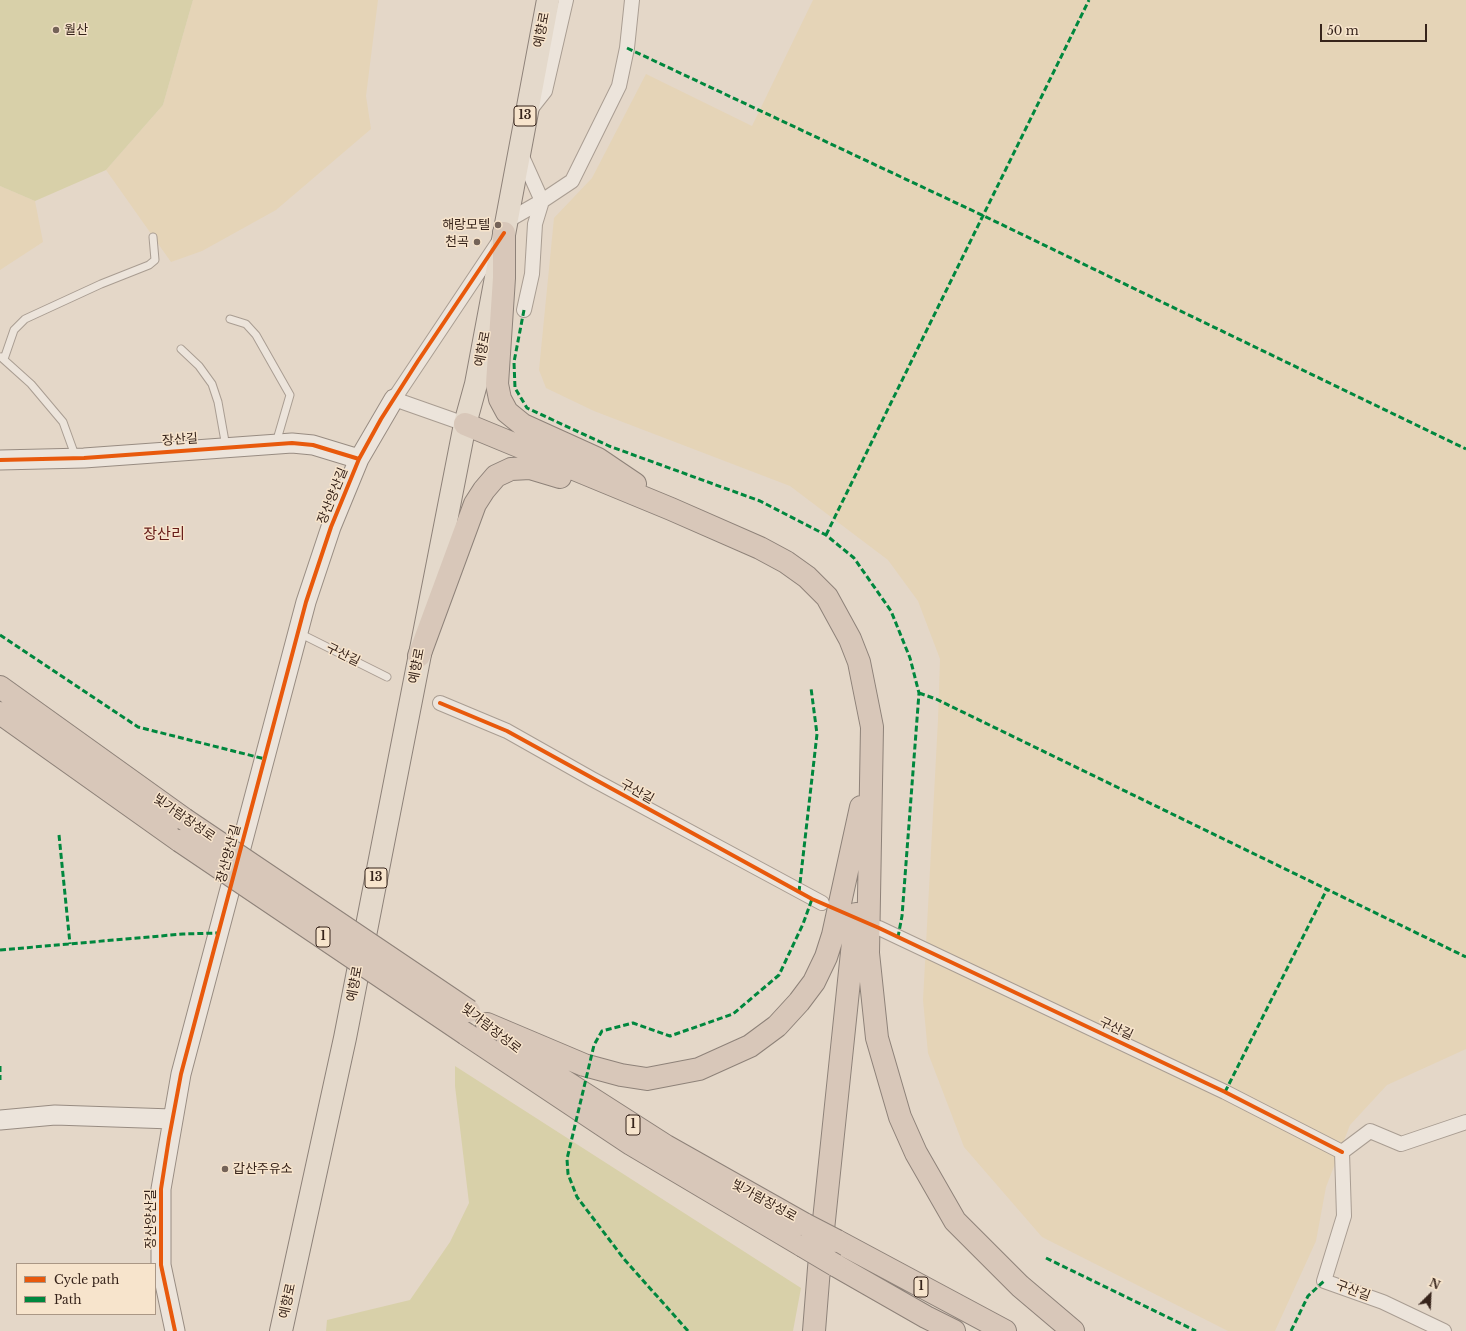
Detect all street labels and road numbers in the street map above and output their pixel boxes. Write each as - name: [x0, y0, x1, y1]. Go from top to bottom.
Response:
- street label: 예향로: [531, 11, 553, 49]
- road number: 13: [514, 106, 536, 126]
- street label: 예향로: [472, 330, 494, 368]
- street label: 장산길: [162, 431, 198, 449]
- street label: 장산양산길: [315, 465, 351, 527]
- street label: 구산길: [323, 640, 363, 670]
- street label: 예향로: [406, 647, 428, 685]
- street label: 구산길: [618, 776, 656, 808]
- street label: 빛가람장성로: [150, 791, 218, 845]
- street label: 장산양산길: [214, 823, 244, 885]
- road number: 13: [365, 868, 387, 888]
- road number: 1: [316, 927, 330, 947]
- street label: 예향로: [344, 965, 366, 1003]
- street label: 빛가람장성로: [458, 1001, 524, 1057]
- street label: 구산길: [1096, 1014, 1136, 1044]
- road number: 1: [626, 1115, 640, 1135]
- street label: 빛가람장성로: [729, 1177, 799, 1225]
- street label: 장산양산길: [143, 1189, 159, 1249]
- road number: 1: [914, 1277, 928, 1297]
- street label: 구산길: [1333, 1278, 1373, 1304]
- street label: 예향로: [277, 1282, 299, 1320]

